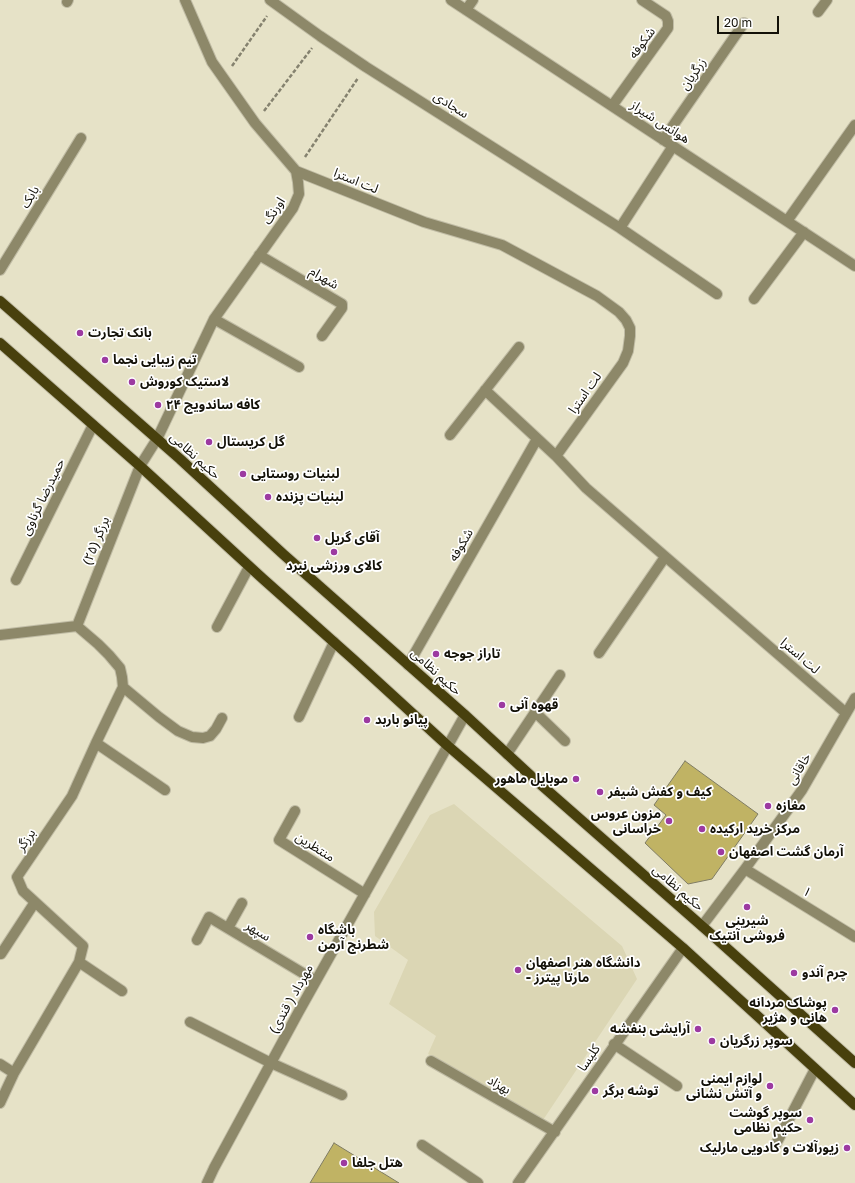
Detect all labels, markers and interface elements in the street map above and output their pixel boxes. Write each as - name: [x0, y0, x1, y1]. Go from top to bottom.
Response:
- scale bar: [719, 8, 781, 34]
- text: 20 m: [724, 15, 752, 30]
- street label: شکوفه: [625, 24, 659, 62]
- street label: زرگریان: [677, 55, 709, 93]
- street label: سجادی: [431, 88, 471, 122]
- street label: هوانس شیراز: [627, 97, 693, 147]
- street label: لت استرا: [331, 165, 381, 197]
- street label: بابک: [17, 183, 43, 211]
- street label: اورنگ: [259, 194, 289, 228]
- street label: شهرام: [307, 263, 341, 293]
- place label: بانک تجارت: [88, 325, 152, 341]
- marker: بانک تجارت: [75, 328, 85, 338]
- place label: تیم زیبایی نجما: [113, 352, 197, 368]
- marker: تیم زیبایی نجما: [100, 355, 110, 365]
- street label: لت استرا: [565, 369, 605, 417]
- place label: لاستیک کوروش: [140, 374, 229, 390]
- marker: لاستیک کوروش: [127, 377, 137, 387]
- place label: کافه ساندویچ ۲۴: [166, 397, 260, 413]
- marker: کافه ساندویچ ۲۴: [153, 400, 163, 410]
- street label: حکیم نظامی: [167, 429, 223, 483]
- place label: گل کریستال: [217, 434, 285, 450]
- marker: گل کریستال: [204, 437, 214, 447]
- street label: حمیدرضا گرناوی: [18, 456, 68, 538]
- place label: لبنیات روستایی: [251, 466, 340, 482]
- marker: لبنیات روستایی: [238, 469, 248, 479]
- place label: لبنیات پزنده: [276, 489, 344, 505]
- marker: لبنیات پزنده: [263, 492, 273, 502]
- street label: برزگر (۲۵): [79, 514, 113, 568]
- street label: شکوفه: [445, 526, 477, 564]
- place label: آقای گریل: [325, 530, 379, 546]
- marker: آقای گریل: [312, 533, 322, 543]
- marker: کالای ورزشی نبرد: [329, 547, 339, 557]
- place label: کالای ورزشی نبرد: [286, 558, 382, 574]
- street label: لت استرا: [777, 635, 823, 677]
- street label: حکیم نظامی: [408, 645, 464, 699]
- place label: تاراز جوجه: [444, 646, 500, 662]
- marker: تاراز جوجه: [431, 649, 441, 659]
- place label: قهوه آنی: [510, 697, 558, 713]
- marker: قهوه آنی: [497, 700, 507, 710]
- place label: پیانو باربد: [375, 712, 428, 728]
- marker: پیانو باربد: [362, 715, 372, 725]
- street label: خاقانی: [784, 750, 814, 788]
- place label: موبایل ماهور: [495, 771, 568, 787]
- marker: موبایل ماهور: [571, 774, 581, 784]
- place label: کیف و کفش شیفر: [608, 784, 712, 800]
- marker: کیف و کفش شیفر: [595, 787, 605, 797]
- place label: مغازه: [776, 798, 806, 814]
- marker: مغازه: [763, 801, 773, 811]
- place label: مزون عروس خراسانی: [591, 806, 661, 837]
- marker: مزون عروس خراسانی: [664, 816, 674, 826]
- place label: مرکز خرید ارکیده: [710, 821, 800, 837]
- marker: مرکز خرید ارکیده: [697, 824, 707, 834]
- street label: برزگر: [13, 826, 39, 854]
- street label: منتظرین: [292, 829, 338, 865]
- place label: آرمان گشت اصفهان: [729, 844, 843, 860]
- marker: آرمان گشت اصفهان: [716, 847, 726, 857]
- street label: حکیم نظامی: [649, 862, 707, 914]
- street label: ۱: [800, 883, 814, 901]
- marker: شیرینی فروشی آنتیک: [742, 902, 752, 912]
- place label: شیرینی فروشی آنتیک: [709, 913, 785, 944]
- street label: سپهر: [243, 917, 273, 945]
- place label: باشگاه شطرنج آرمن: [318, 922, 389, 953]
- marker: باشگاه شطرنج آرمن: [305, 932, 315, 942]
- place label: دانشگاه هنر اصفهان - مارتا پیترز: [526, 955, 640, 986]
- street label: مهرداد ( قندی): [265, 961, 317, 1037]
- marker: دانشگاه هنر اصفهان - مارتا پیترز: [513, 965, 523, 975]
- place label: چرم آندو: [802, 965, 847, 981]
- marker: چرم آندو: [789, 968, 799, 978]
- place label: پوشاک مردانه هانی و هژیر: [749, 995, 827, 1026]
- marker: پوشاک مردانه هانی و هژیر: [830, 1005, 840, 1015]
- place label: آرایشی بنفشه: [610, 1021, 690, 1037]
- marker: آرایشی بنفشه: [693, 1024, 703, 1034]
- place label: سوپر زرگریان: [720, 1033, 793, 1049]
- marker: سوپر زرگریان: [707, 1036, 717, 1046]
- street label: کلیسا: [574, 1042, 604, 1074]
- place label: لوازم ایمنی و آتش نشانی: [686, 1071, 762, 1102]
- street label: بهزاد: [485, 1072, 513, 1098]
- marker: لوازم ایمنی و آتش نشانی: [765, 1081, 775, 1091]
- place label: توشه برگر: [603, 1083, 659, 1099]
- marker: توشه برگر: [590, 1086, 600, 1096]
- place label: سوپر گوشت حکیم نظامی: [729, 1105, 802, 1136]
- marker: سوپر گوشت حکیم نظامی: [805, 1115, 815, 1125]
- place label: زیورآلات و کادویی مارلیک: [700, 1140, 839, 1156]
- marker: زیورآلات و کادویی مارلیک: [842, 1143, 852, 1153]
- place label: هتل جلفا: [352, 1155, 403, 1171]
- marker: هتل جلفا: [339, 1158, 349, 1168]

